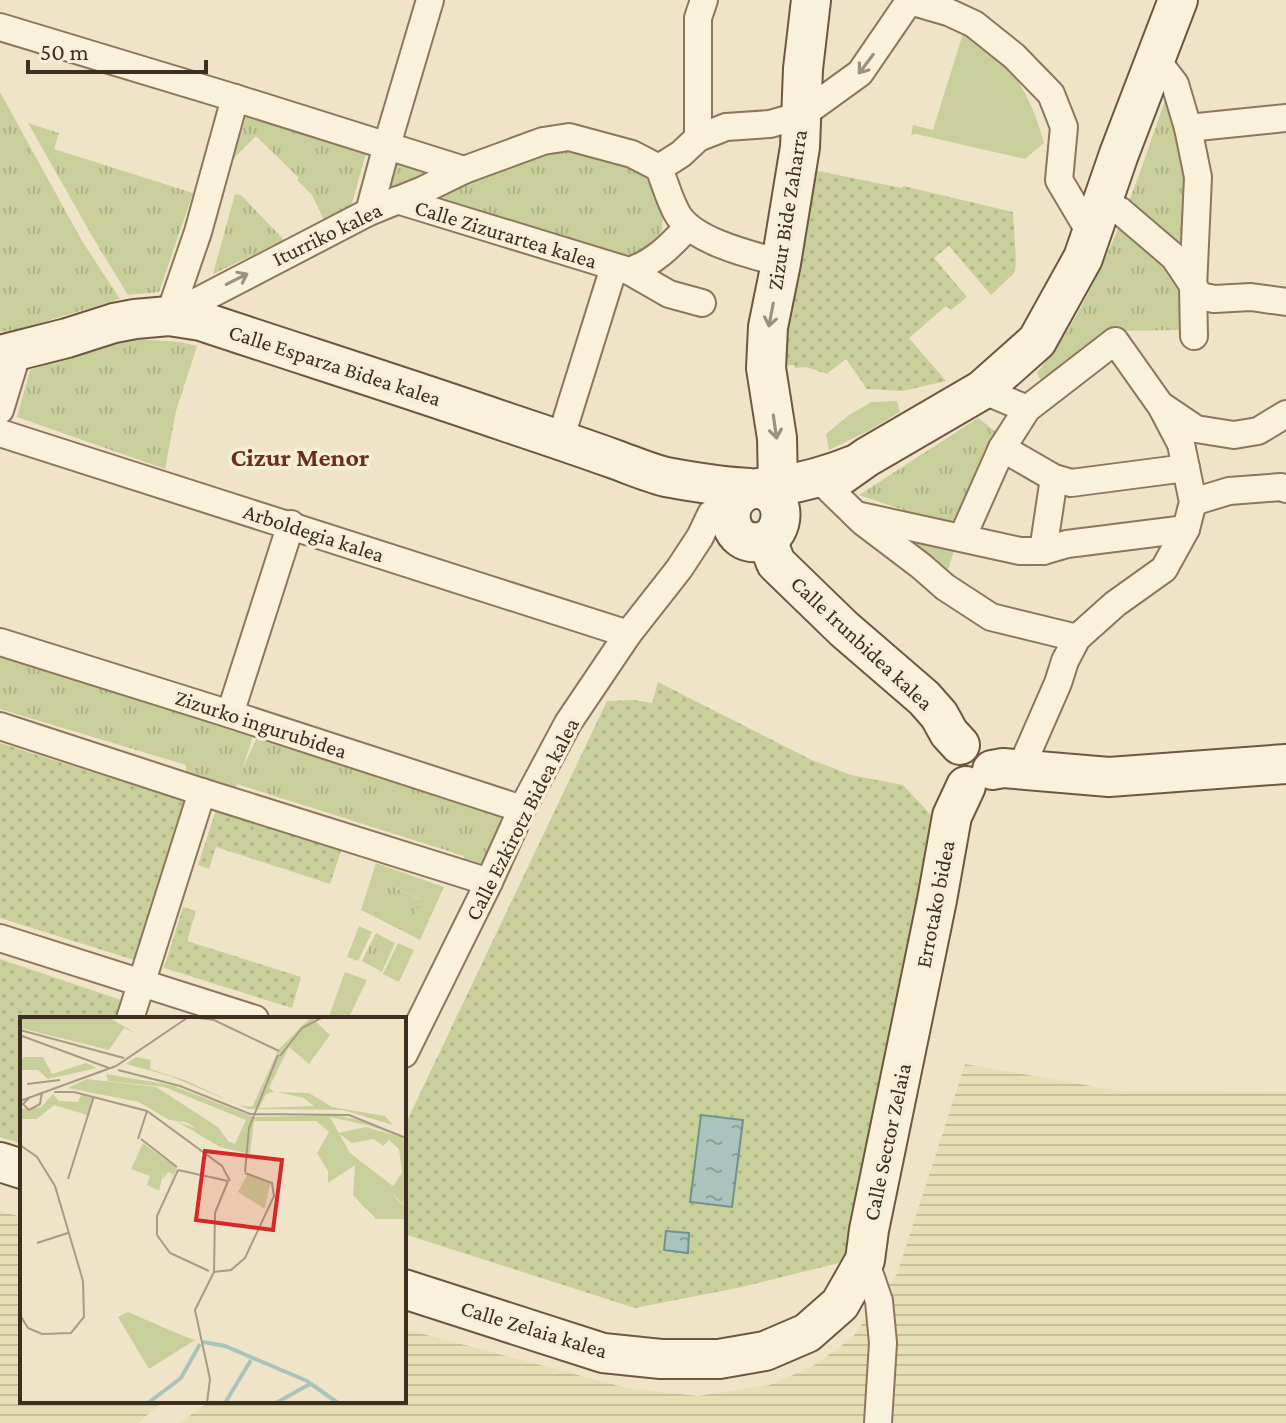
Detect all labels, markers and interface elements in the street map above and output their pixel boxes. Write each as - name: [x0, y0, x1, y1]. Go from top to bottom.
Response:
- scale bar: [28, 24, 206, 74]
- text: 50 m: [40, 38, 89, 65]
- one-way arrow: [857, 53, 874, 74]
- street label: Zizur Bide Zaharra: [762, 128, 812, 292]
- street label: Calle Zizurartea kalea: [412, 194, 600, 274]
- street label: Iturriko kalea: [268, 197, 386, 271]
- one-way arrow: [225, 271, 249, 287]
- one-way arrow: [762, 302, 777, 327]
- street label: Calle Esparza Bidea kalea: [226, 319, 444, 411]
- one-way arrow: [768, 414, 783, 439]
- district label: Cizur Menor: [231, 443, 370, 472]
- street label: Arboldegia kalea: [241, 498, 387, 568]
- street label: Calle Irunbidea kalea: [786, 571, 938, 715]
- street label: Zizurko ingurubidea: [172, 684, 350, 764]
- street label: Calle Ezkirotz Bidea kalea: [460, 713, 584, 925]
- street label: Errotako bidea: [910, 838, 960, 970]
- inset map: [20, 1017, 406, 1403]
- street label: Calle Sector Zelaia: [858, 1061, 916, 1223]
- street label: Calle Zelaia kalea: [458, 1295, 610, 1363]

